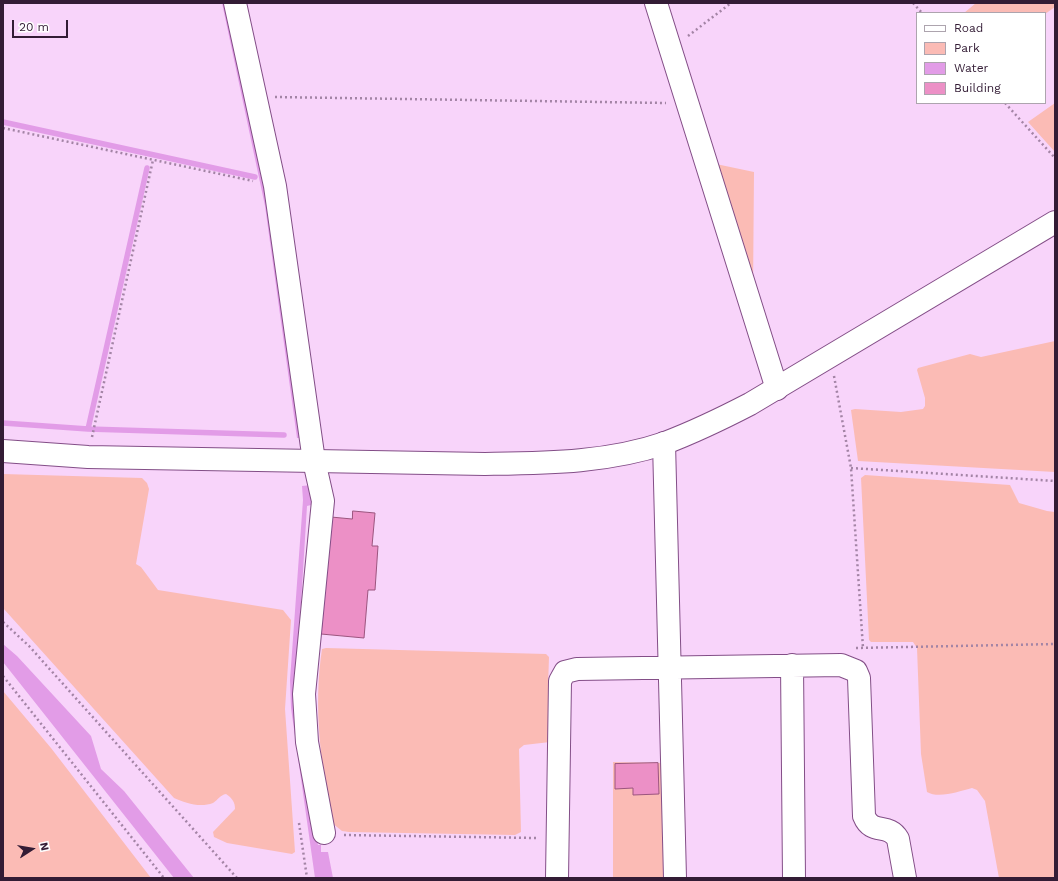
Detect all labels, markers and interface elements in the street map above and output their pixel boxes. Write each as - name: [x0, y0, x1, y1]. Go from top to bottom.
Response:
- scale bar: [14, 12, 70, 38]
- legend: [916, 12, 1046, 104]
- text: 20 m: [19, 20, 49, 34]
- text: Road: [954, 21, 983, 35]
- text: Park: [954, 41, 980, 55]
- text: Water: [954, 61, 988, 75]
- text: Building: [954, 81, 1001, 95]
- north arrow: [12, 829, 52, 869]
- text: N: [37, 841, 51, 852]

